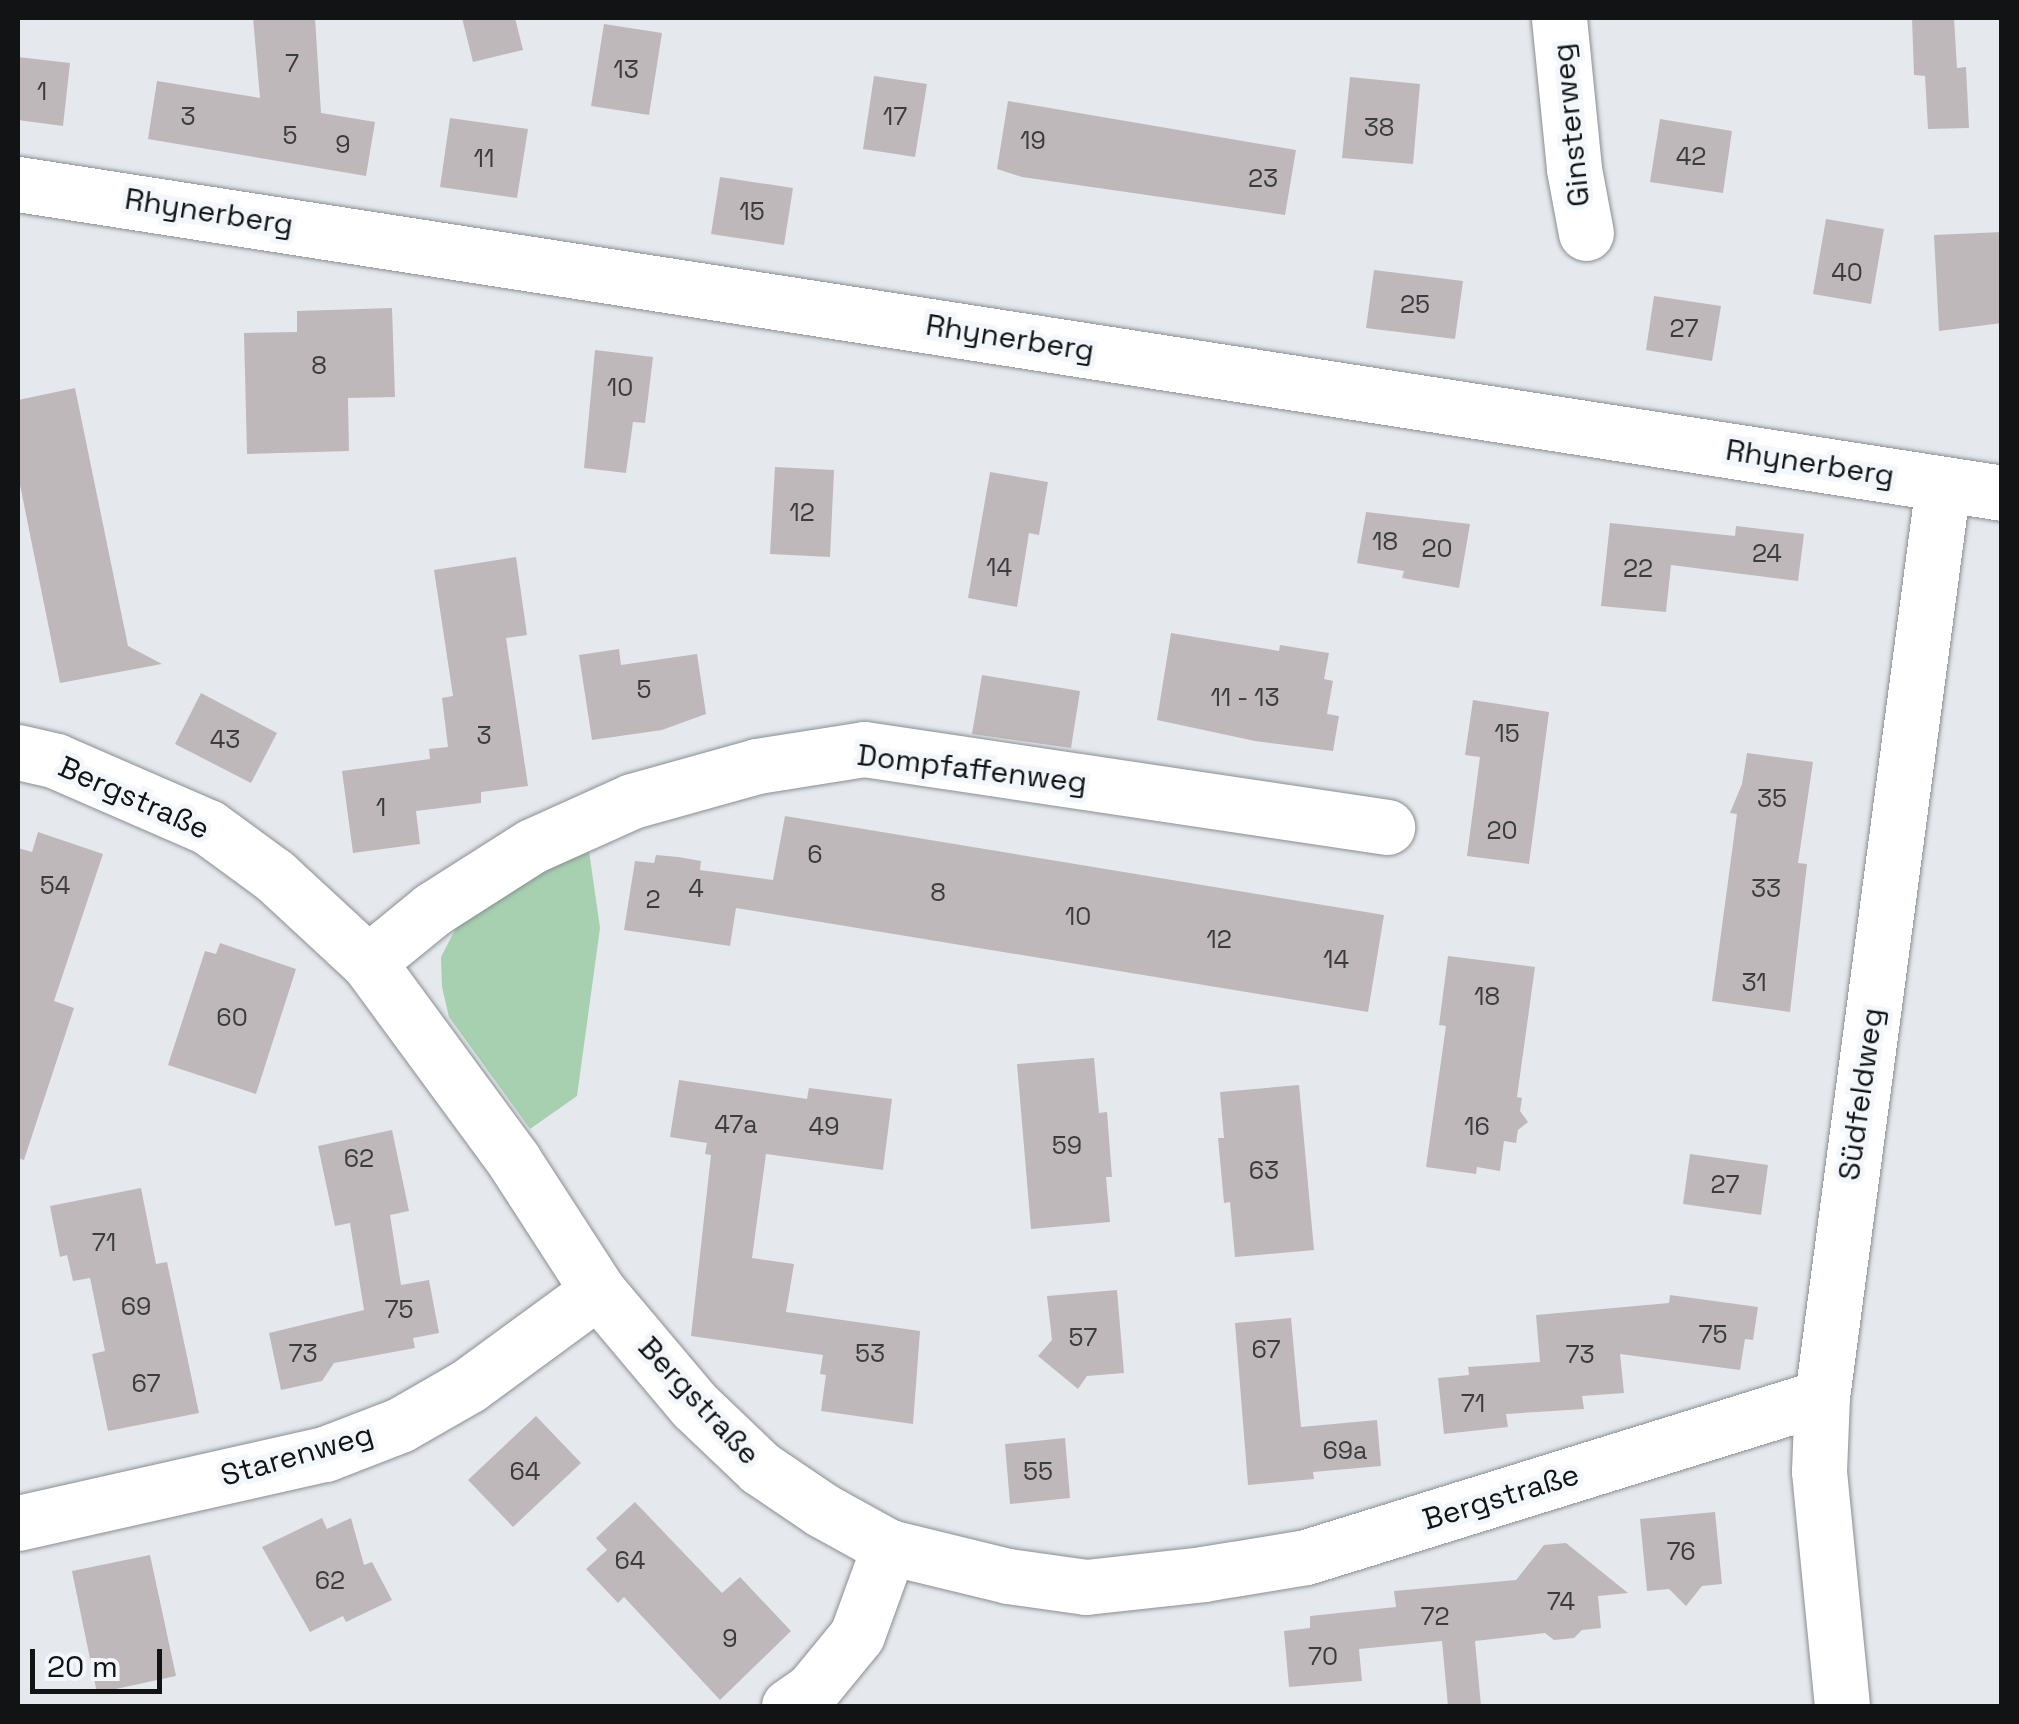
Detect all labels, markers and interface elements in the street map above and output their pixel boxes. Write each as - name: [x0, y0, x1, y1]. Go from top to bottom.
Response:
- street label: Ginsterweg: [1545, 42, 1597, 208]
- house number: 7: [285, 48, 299, 78]
- house number: 13: [613, 54, 639, 84]
- house number: 1: [37, 76, 47, 106]
- house number: 3: [180, 101, 196, 131]
- house number: 17: [883, 101, 907, 131]
- house number: 38: [1364, 112, 1394, 142]
- house number: 5: [283, 120, 297, 150]
- house number: 19: [1020, 125, 1046, 155]
- house number: 9: [335, 129, 351, 159]
- house number: 42: [1676, 141, 1706, 171]
- house number: 11: [474, 143, 494, 173]
- house number: 23: [1248, 163, 1278, 193]
- street label: Rhynerberg: [122, 181, 296, 243]
- house number: 15: [739, 196, 765, 226]
- house number: 40: [1831, 257, 1863, 287]
- house number: 25: [1400, 289, 1430, 319]
- street label: Rhynerberg: [923, 307, 1097, 369]
- house number: 27: [1670, 313, 1698, 343]
- house number: 8: [311, 350, 327, 380]
- house number: 10: [607, 372, 633, 402]
- street label: Rhynerberg: [1723, 432, 1897, 494]
- house number: 12: [789, 497, 815, 527]
- house number: 18: [1372, 526, 1398, 556]
- house number: 20: [1421, 533, 1453, 563]
- house number: 24: [1752, 538, 1782, 568]
- house number: 14: [986, 552, 1012, 582]
- house number: 22: [1623, 553, 1653, 583]
- house number: 5: [637, 674, 651, 704]
- house number: 11 - 13: [1210, 682, 1280, 712]
- house number: 15: [1494, 718, 1520, 748]
- house number: 3: [476, 720, 492, 750]
- house number: 43: [210, 724, 240, 754]
- street label: Dompfaffenweg: [855, 737, 1089, 801]
- street label: Bergstraße: [53, 749, 215, 847]
- house number: 35: [1757, 783, 1787, 813]
- house number: 1: [376, 792, 386, 822]
- house number: 20: [1486, 815, 1518, 845]
- house number: 6: [807, 839, 823, 869]
- house number: 54: [40, 870, 70, 900]
- house number: 4: [688, 873, 704, 903]
- house number: 33: [1751, 873, 1781, 903]
- house number: 8: [930, 877, 946, 907]
- house number: 2: [645, 884, 661, 914]
- house number: 10: [1065, 901, 1091, 931]
- house number: 12: [1206, 924, 1232, 954]
- house number: 14: [1323, 944, 1349, 974]
- house number: 31: [1741, 967, 1767, 997]
- house number: 18: [1474, 981, 1500, 1011]
- house number: 60: [216, 1002, 248, 1032]
- street label: Südfeldweg: [1831, 1005, 1891, 1183]
- house number: 47a: [714, 1109, 758, 1139]
- house number: 49: [809, 1111, 839, 1141]
- house number: 16: [1464, 1111, 1490, 1141]
- house number: 59: [1052, 1130, 1082, 1160]
- house number: 62: [344, 1143, 374, 1173]
- house number: 63: [1249, 1155, 1279, 1185]
- house number: 27: [1711, 1169, 1739, 1199]
- house number: 71: [92, 1227, 116, 1257]
- house number: 69: [121, 1291, 151, 1321]
- house number: 75: [384, 1294, 414, 1324]
- house number: 75: [1698, 1319, 1728, 1349]
- house number: 57: [1069, 1322, 1097, 1352]
- street label: Bergstraße: [631, 1330, 767, 1472]
- house number: 67: [1251, 1334, 1281, 1364]
- house number: 73: [288, 1338, 318, 1368]
- house number: 53: [855, 1338, 885, 1368]
- house number: 73: [1565, 1339, 1595, 1369]
- house number: 67: [131, 1368, 161, 1398]
- house number: 71: [1461, 1388, 1485, 1418]
- street label: Starenweg: [217, 1416, 377, 1494]
- house number: 69a: [1323, 1435, 1367, 1465]
- house number: 64: [510, 1456, 540, 1486]
- house number: 55: [1023, 1456, 1053, 1486]
- street label: Bergstraße: [1418, 1456, 1584, 1538]
- house number: 76: [1666, 1536, 1696, 1566]
- house number: 64: [615, 1545, 645, 1575]
- house number: 62: [315, 1565, 345, 1595]
- house number: 74: [1547, 1586, 1575, 1616]
- house number: 72: [1421, 1601, 1449, 1631]
- house number: 9: [722, 1623, 738, 1653]
- scale bar: [35, 1629, 168, 1691]
- house number: 70: [1308, 1641, 1338, 1671]
- text: 20 m: [47, 1647, 118, 1686]

